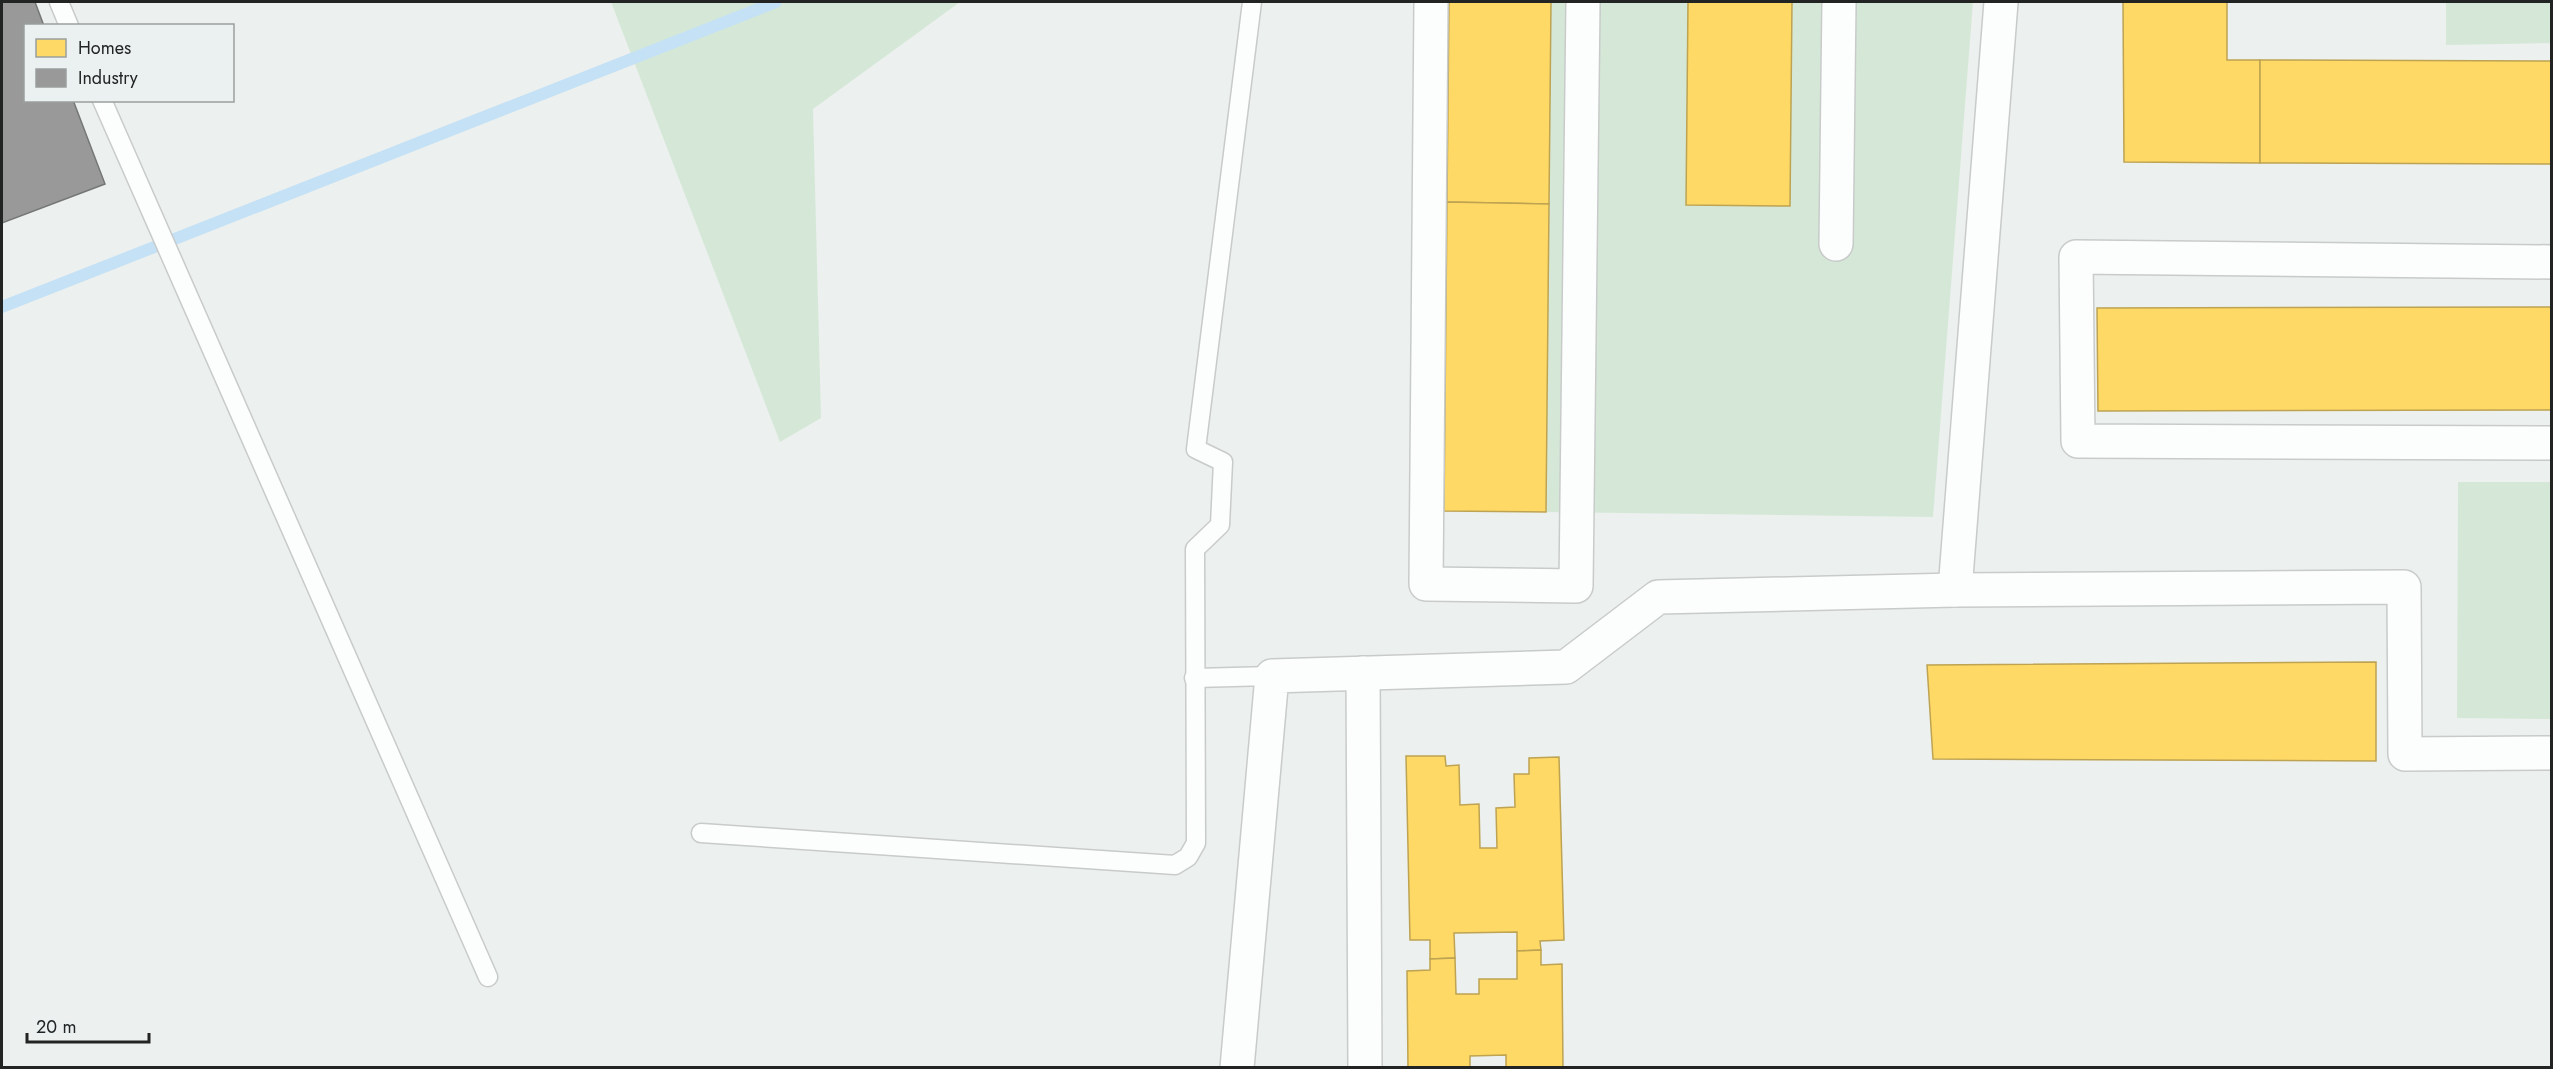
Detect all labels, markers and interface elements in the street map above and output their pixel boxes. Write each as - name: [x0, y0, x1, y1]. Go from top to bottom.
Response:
- legend: [24, 24, 234, 102]
- text: Homes: [78, 35, 131, 61]
- text: Industry: [78, 65, 138, 91]
- scale bar: [27, 1006, 148, 1044]
- text: 20 m: [36, 1014, 76, 1040]

